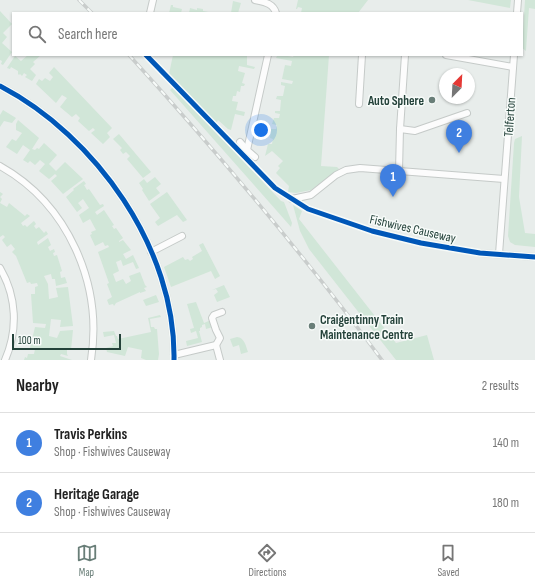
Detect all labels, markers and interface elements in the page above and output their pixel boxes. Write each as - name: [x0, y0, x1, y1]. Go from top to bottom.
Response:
- search box: [12, 12, 523, 56]
- icon: search: [26, 23, 48, 45]
- text: Search here: [58, 25, 118, 44]
- north arrow: [439, 68, 475, 104]
- place label: Auto Sphere: [367, 93, 424, 109]
- marker: Auto Sphere: [427, 95, 437, 105]
- street label: Telferton: [501, 97, 519, 137]
- your location: [251, 120, 271, 140]
- pin: 2: [446, 120, 472, 153]
- pin: 1: [380, 164, 406, 197]
- street label: Fishwives Causeway: [368, 211, 457, 247]
- place label: Craigentinny Train Maintenance Centre: [320, 312, 414, 343]
- marker: Craigentinny Train Maintenance Centre: [307, 321, 317, 331]
- scale bar: [12, 332, 121, 351]
- text: 100 m: [18, 334, 40, 347]
- text: Nearby: [16, 376, 59, 396]
- text: 2 results: [482, 378, 519, 394]
- text: Travis Perkins: [54, 425, 127, 444]
- text: 1: [26, 435, 32, 451]
- text: 140 m: [493, 435, 519, 451]
- text: Shop · Fishwives Causeway: [54, 444, 170, 460]
- text: Heritage Garage: [54, 485, 139, 504]
- text: 2: [26, 495, 32, 511]
- text: 180 m: [493, 495, 519, 511]
- text: Shop · Fishwives Causeway: [54, 504, 170, 520]
- tab: Map: [76, 542, 98, 579]
- tab: Directions: [249, 542, 286, 579]
- tab: Saved: [437, 542, 459, 579]

